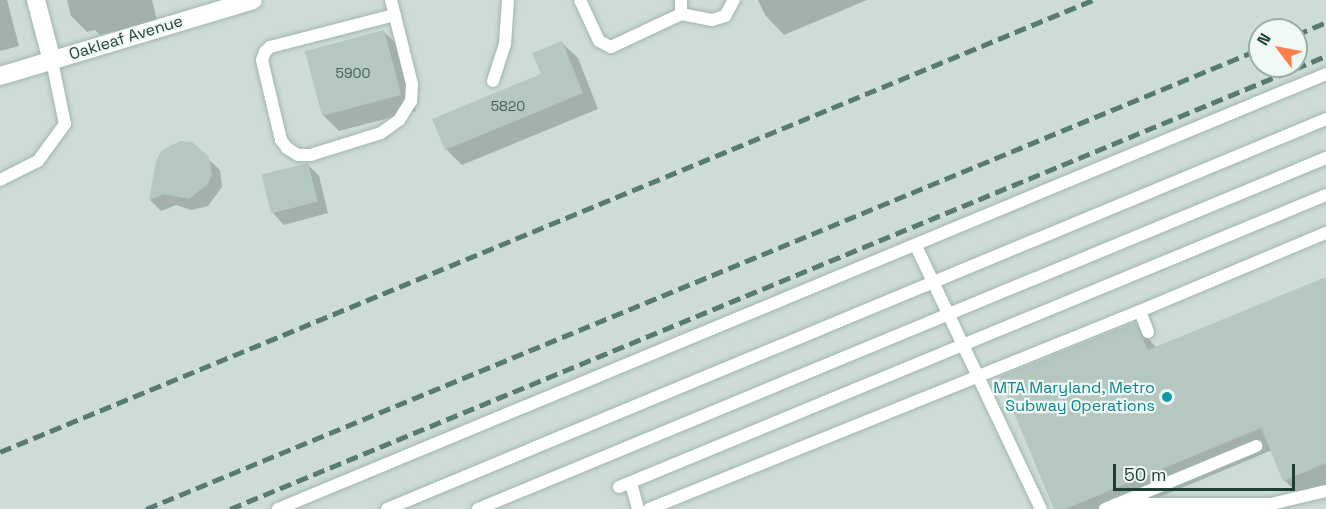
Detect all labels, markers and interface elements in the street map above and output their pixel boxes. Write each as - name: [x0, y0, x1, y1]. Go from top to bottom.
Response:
- street label: Oakleaf Avenue: [67, 12, 185, 64]
- north arrow: [1248, 18, 1308, 78]
- text: N: [1252, 29, 1276, 49]
- house number: 5900: [336, 65, 370, 81]
- house number: 5820: [491, 98, 525, 114]
- place label: MTA Maryland, Metro Subway Operations: [993, 378, 1155, 416]
- marker: MTA Maryland, Metro Subway Operations: [1160, 390, 1174, 404]
- scale bar: [1116, 452, 1298, 490]
- text: 50 m: [1124, 463, 1166, 486]

